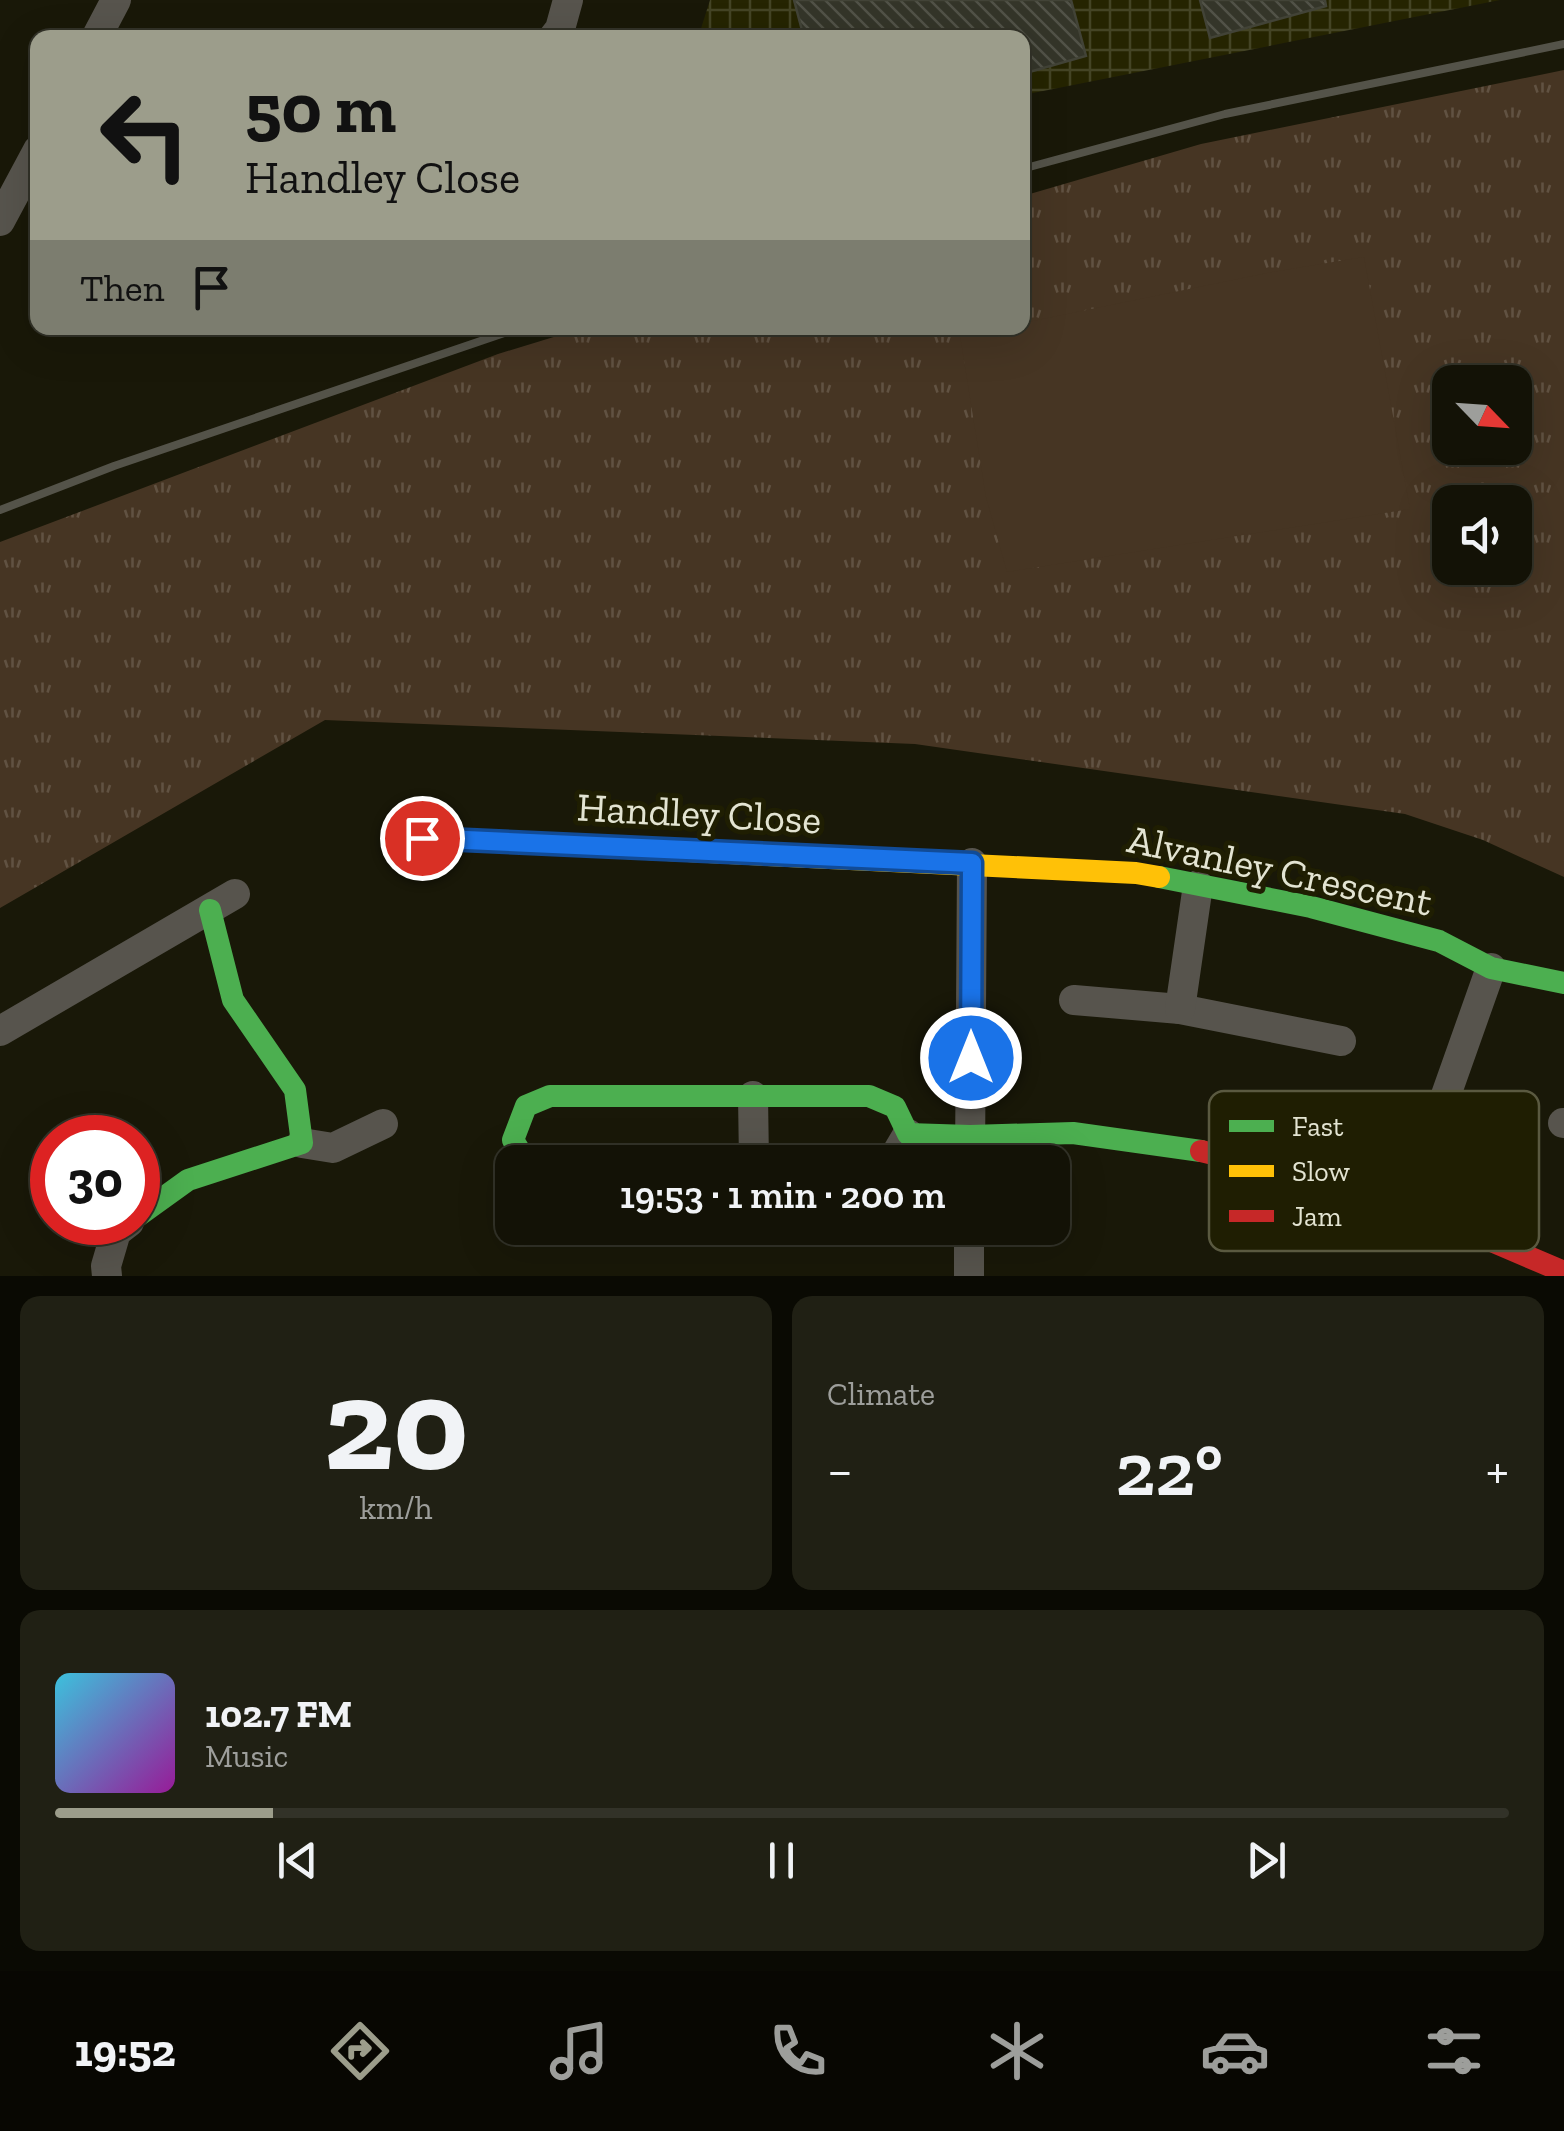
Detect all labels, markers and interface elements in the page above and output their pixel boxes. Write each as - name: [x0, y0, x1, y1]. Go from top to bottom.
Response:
- text: 50 m: [245, 66, 396, 150]
- icon: left: [80, 70, 210, 200]
- text: Handley Close: [245, 151, 520, 205]
- icon: arrive: [184, 260, 239, 315]
- text: Then: [80, 265, 164, 311]
- north arrow: [1432, 365, 1532, 465]
- map controls: [1432, 365, 1532, 585]
- button: sound: [1432, 485, 1532, 585]
- street label: Handley Close: [576, 783, 822, 843]
- pin: [380, 796, 465, 881]
- icon: arrive: [395, 811, 450, 866]
- street label: Alvanley Crescent: [1123, 814, 1437, 926]
- position arrow: [919, 1006, 1023, 1110]
- legend: [1209, 1091, 1539, 1251]
- text: Fast: [1292, 1110, 1344, 1143]
- speed limit sign: 30: [30, 1115, 160, 1245]
- text: Slow: [1292, 1155, 1350, 1188]
- text: 19:53 · 1 min · 200 m: [620, 1172, 945, 1218]
- text: Jam: [1292, 1200, 1342, 1233]
- text: 20: [324, 1346, 468, 1502]
- text: Climate: [827, 1375, 935, 1413]
- text: 22°: [1116, 1424, 1223, 1514]
- text: −: [827, 1437, 853, 1503]
- text: +: [1486, 1437, 1509, 1503]
- text: km/h: [359, 1489, 433, 1527]
- text: 102.7 FM: [205, 1691, 352, 1737]
- text: Music: [205, 1737, 288, 1775]
- icon: previous: [270, 1833, 325, 1888]
- icon: pause: [754, 1833, 809, 1888]
- icon: next: [1239, 1833, 1294, 1888]
- icon: directions: [325, 2016, 395, 2086]
- icon: music: [544, 2016, 614, 2086]
- icon: phone: [763, 2016, 833, 2086]
- icon: climate: [982, 2016, 1052, 2086]
- icon: car: [1200, 2016, 1270, 2086]
- icon: filters: [1419, 2016, 1489, 2086]
- text: 19:52: [74, 2024, 176, 2078]

